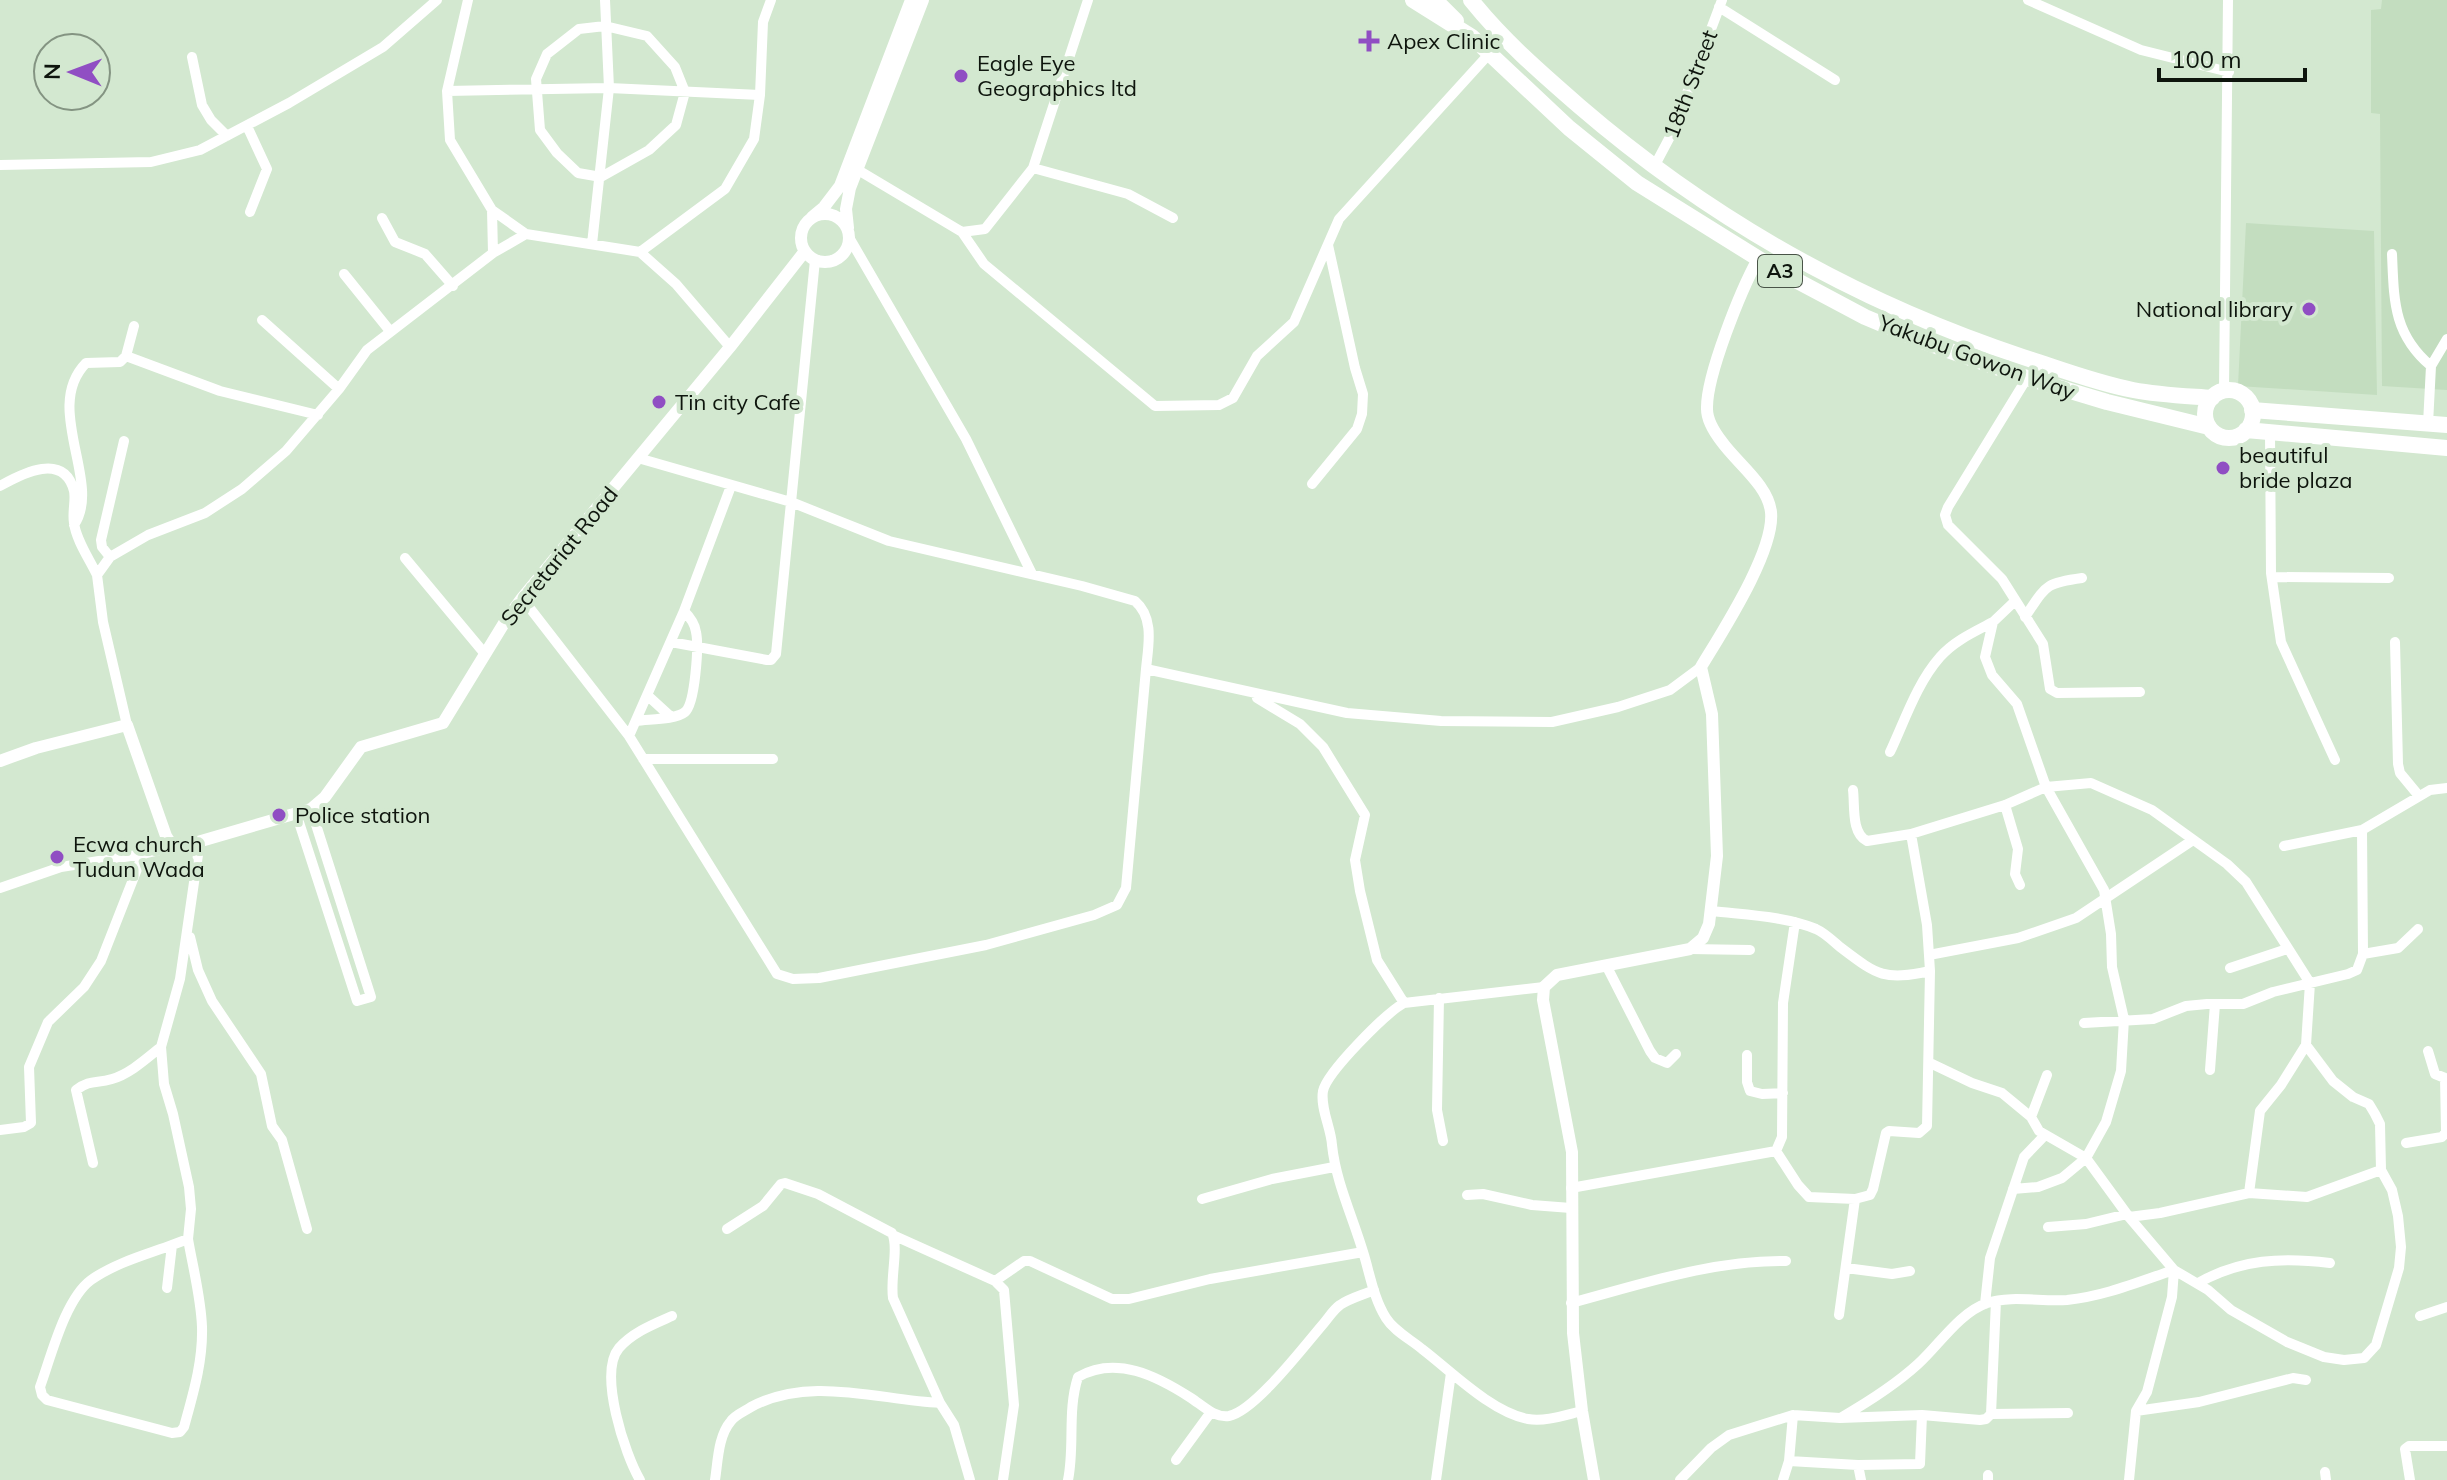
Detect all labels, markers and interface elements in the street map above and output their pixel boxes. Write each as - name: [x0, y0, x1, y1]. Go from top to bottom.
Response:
- street label: 18th Street: [1657, 26, 1724, 142]
- place label: Apex Clinic: [1387, 27, 1500, 55]
- marker: Apex Clinic: [1358, 30, 1380, 52]
- north arrow: [32, 32, 112, 112]
- scale bar: [2159, 32, 2305, 82]
- text: 100 m: [2171, 44, 2242, 74]
- place label: Eagle Eye Geographics ltd: [977, 49, 1137, 102]
- text: N: [38, 63, 66, 80]
- marker: Eagle Eye Geographics ltd: [952, 67, 970, 85]
- road number: A3: [1758, 255, 1802, 287]
- place label: National library: [2136, 295, 2293, 323]
- marker: National library: [2300, 300, 2318, 318]
- street label: Yakubu Gowon Way: [1874, 308, 2079, 406]
- place label: Tin city Cafe: [675, 388, 801, 416]
- marker: Tin city Cafe: [650, 393, 668, 411]
- place label: beautiful bride plaza: [2239, 441, 2352, 494]
- marker: beautiful bride plaza: [2214, 459, 2232, 477]
- street label: Secretariat Road: [494, 481, 624, 631]
- place label: Police station: [295, 801, 430, 829]
- marker: Police station: [270, 806, 288, 824]
- place label: Ecwa church Tudun Wada: [73, 830, 205, 883]
- marker: Ecwa church Tudun Wada: [48, 848, 66, 866]

